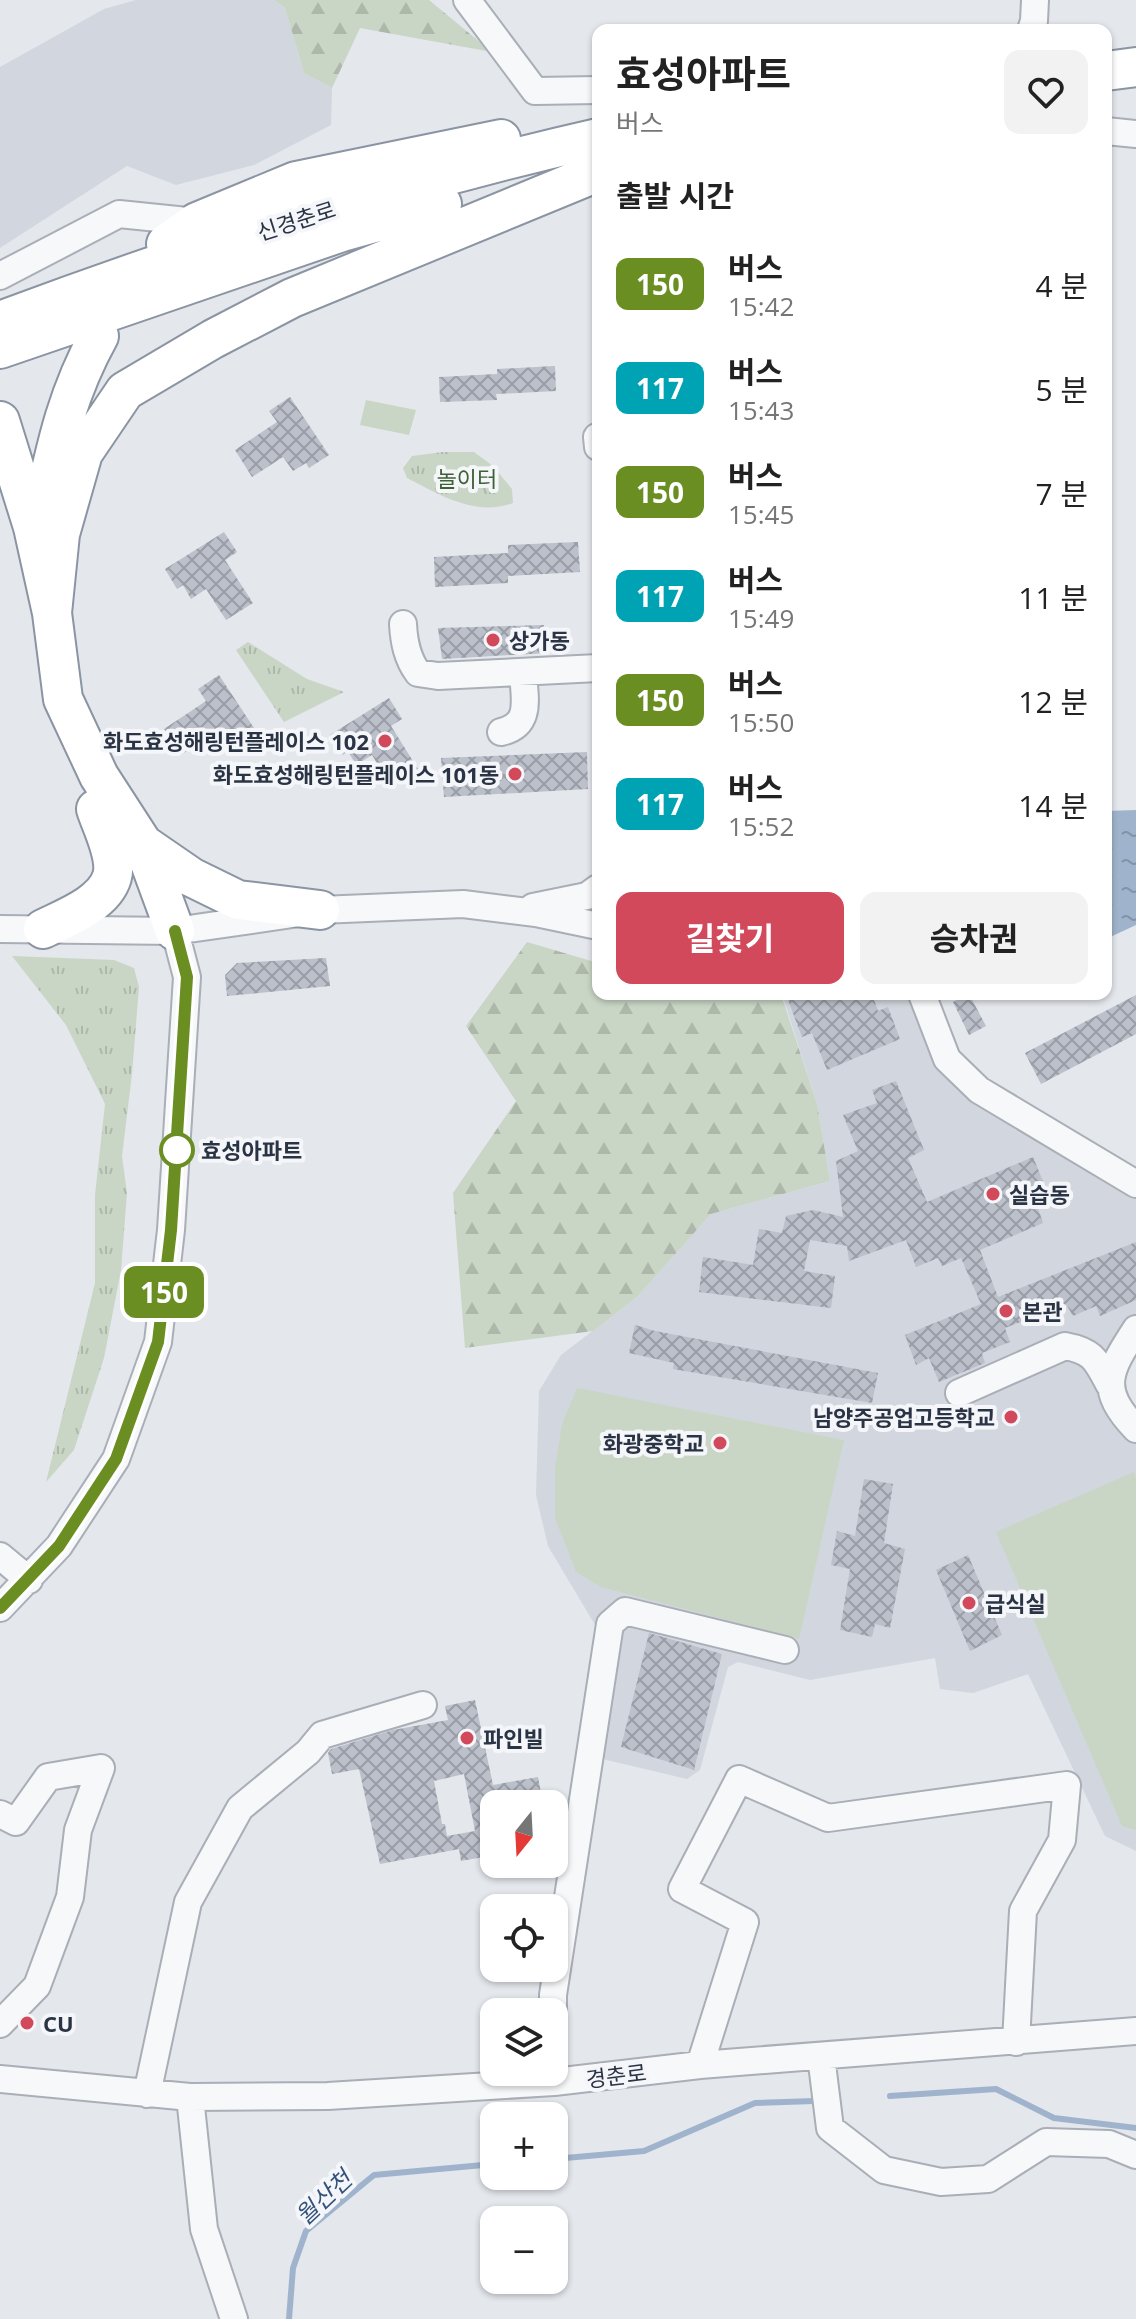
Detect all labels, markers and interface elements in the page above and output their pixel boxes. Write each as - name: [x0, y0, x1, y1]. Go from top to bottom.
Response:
- text: 효성아파트: [616, 47, 791, 99]
- button: heart: [1004, 50, 1088, 134]
- text: 버스: [616, 105, 664, 141]
- text: 출발 시간: [616, 175, 734, 216]
- street label: 신경춘로: [253, 193, 339, 247]
- text: 버스: [728, 247, 783, 288]
- text: 150: [636, 265, 684, 303]
- text: 4 분: [1035, 265, 1088, 306]
- text: 15:42: [728, 288, 794, 324]
- text: 버스: [728, 351, 783, 392]
- text: 117: [636, 369, 684, 407]
- text: 5 분: [1035, 369, 1088, 410]
- text: 15:43: [728, 392, 794, 428]
- text: 버스: [728, 455, 783, 496]
- park label: 놀이터: [437, 463, 497, 493]
- text: 150: [636, 473, 684, 511]
- text: 7 분: [1035, 473, 1088, 514]
- text: 15:45: [728, 496, 794, 532]
- text: 버스: [728, 559, 783, 600]
- text: 117: [636, 577, 684, 615]
- text: 11 분: [1018, 577, 1088, 618]
- text: 15:49: [728, 600, 794, 636]
- place label: 상가동: [509, 625, 570, 655]
- marker: 상가동: [484, 631, 502, 649]
- text: 버스: [728, 663, 783, 704]
- text: 150: [636, 681, 684, 719]
- text: 12 분: [1018, 681, 1088, 722]
- text: 15:50: [728, 704, 794, 740]
- place label: 화도효성해링턴플레이스 102: [103, 726, 369, 756]
- marker: 화도효성해링턴플레이스 102: [376, 732, 394, 750]
- place label: 화도효성해링턴플레이스 101동: [213, 759, 499, 789]
- marker: 화도효성해링턴플레이스 101동: [506, 765, 524, 783]
- text: 버스: [728, 767, 783, 808]
- text: 117: [636, 785, 684, 823]
- text: 14 분: [1018, 785, 1088, 826]
- text: 15:52: [728, 808, 794, 844]
- button: 길찾기: [616, 892, 844, 984]
- button: 승차권: [860, 892, 1088, 984]
- marker: 효성아파트: [160, 1133, 194, 1167]
- place label: 효성아파트: [201, 1135, 302, 1165]
- place label: 실습동: [1009, 1179, 1070, 1209]
- marker: 실습동: [984, 1185, 1002, 1203]
- line badge: 150: [118, 1266, 210, 1318]
- text: 150: [140, 1273, 188, 1311]
- place label: 본관: [1022, 1296, 1062, 1326]
- marker: 본관: [997, 1302, 1015, 1320]
- place label: 남양주공업고등학교: [813, 1402, 995, 1432]
- marker: 남양주공업고등학교: [1002, 1408, 1020, 1426]
- place label: 화광중학교: [603, 1428, 704, 1458]
- marker: 화광중학교: [711, 1434, 729, 1452]
- place label: 급식실: [985, 1588, 1046, 1618]
- marker: 급식실: [960, 1594, 978, 1612]
- place label: 파인빌: [483, 1723, 544, 1753]
- marker: 파인빌: [458, 1729, 476, 1747]
- north arrow: [480, 1790, 568, 1878]
- map controls: [480, 1790, 568, 2294]
- button: locate: [480, 1894, 568, 1982]
- button: layers: [480, 1998, 568, 2086]
- place label: CU: [43, 2008, 74, 2038]
- marker: CU: [18, 2014, 36, 2032]
- street label: 경춘로: [584, 2056, 648, 2094]
- button: +: [480, 2102, 568, 2190]
- water label: 월산천: [288, 2160, 361, 2232]
- button: −: [480, 2206, 568, 2294]

